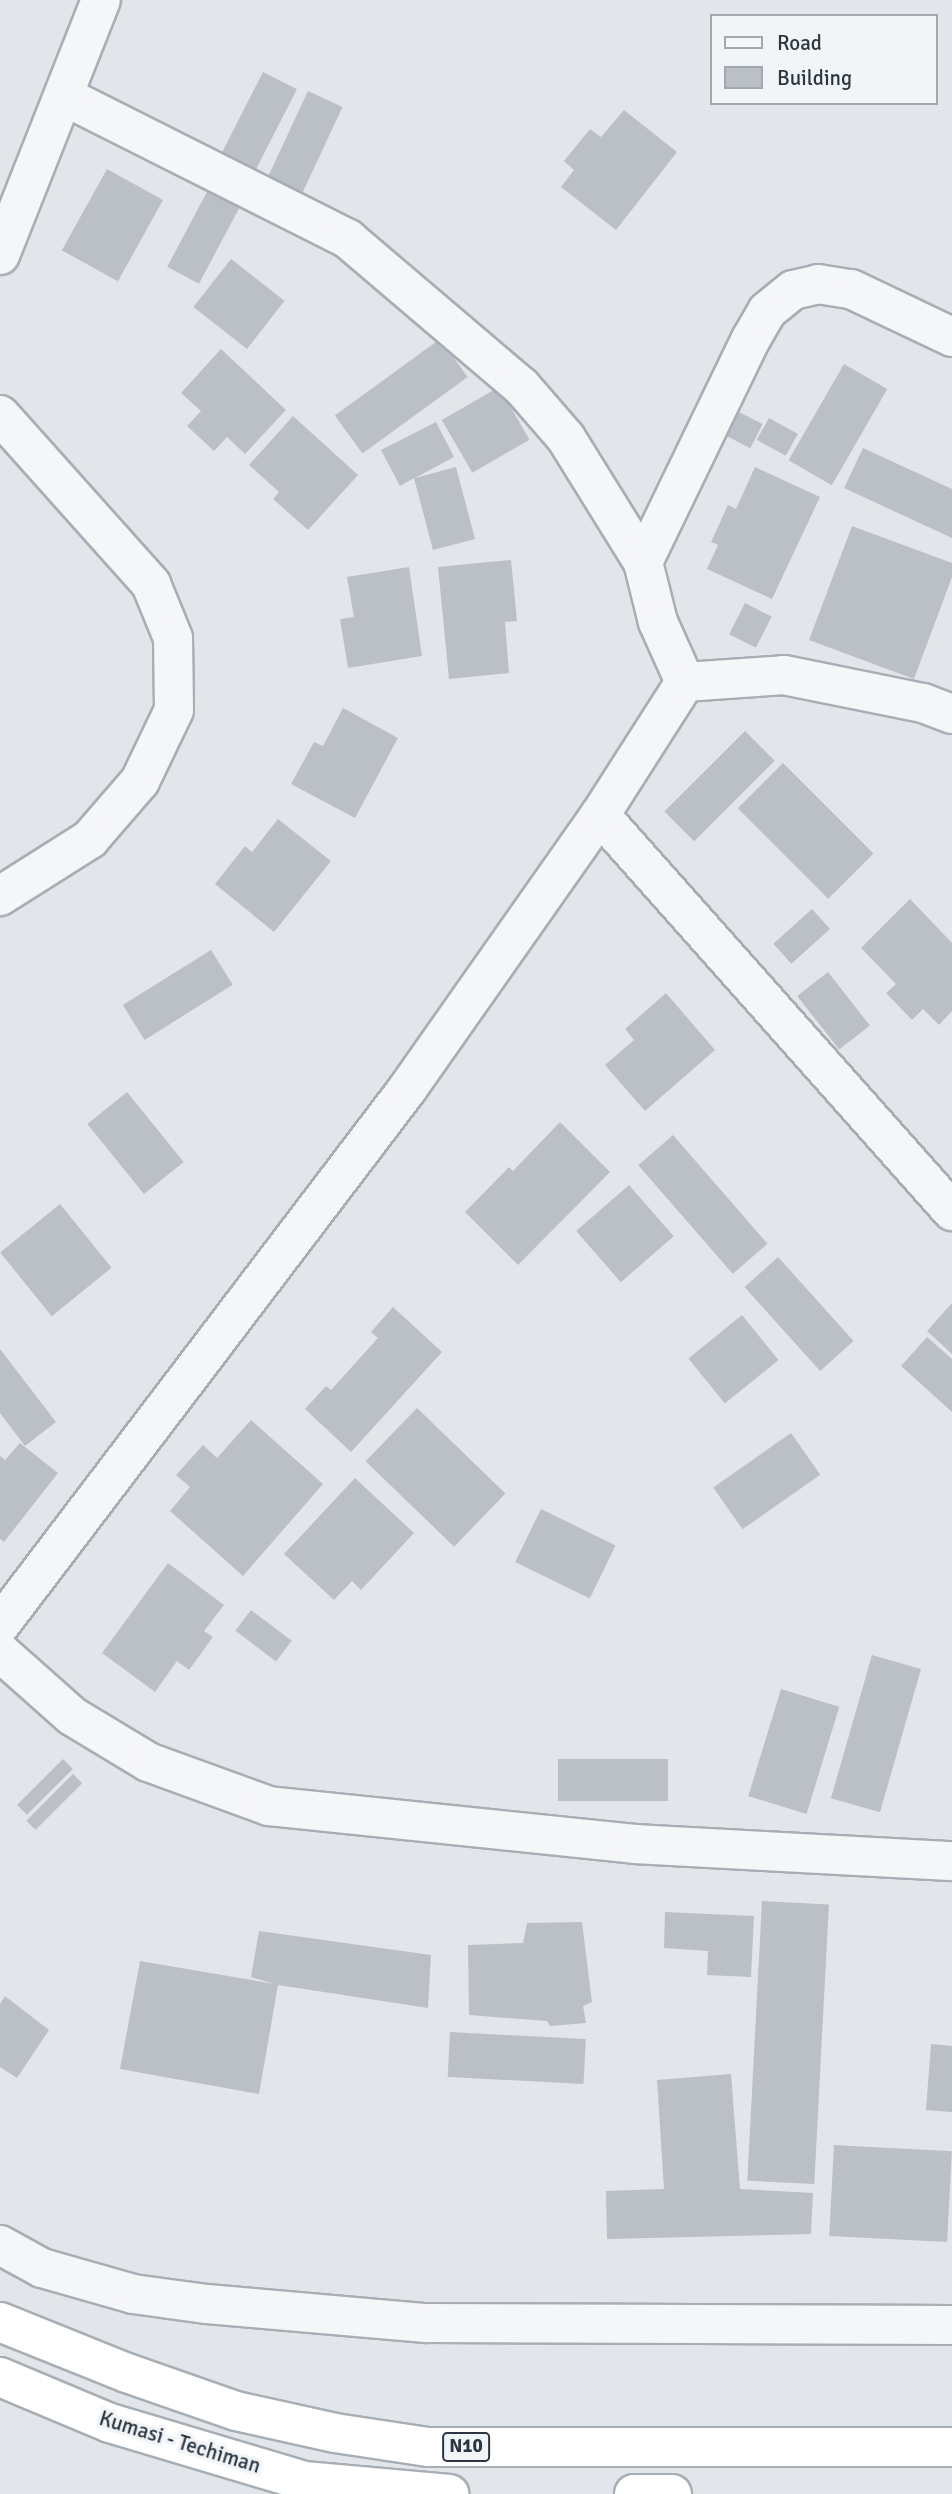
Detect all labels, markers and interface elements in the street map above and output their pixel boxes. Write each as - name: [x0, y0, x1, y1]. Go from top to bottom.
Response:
- legend: [710, 14, 938, 105]
- text: Road: [777, 30, 822, 56]
- text: Building: [777, 65, 852, 91]
- street label: Kumasi - Techiman: [96, 2405, 264, 2479]
- road number: N10: [442, 2432, 490, 2462]

